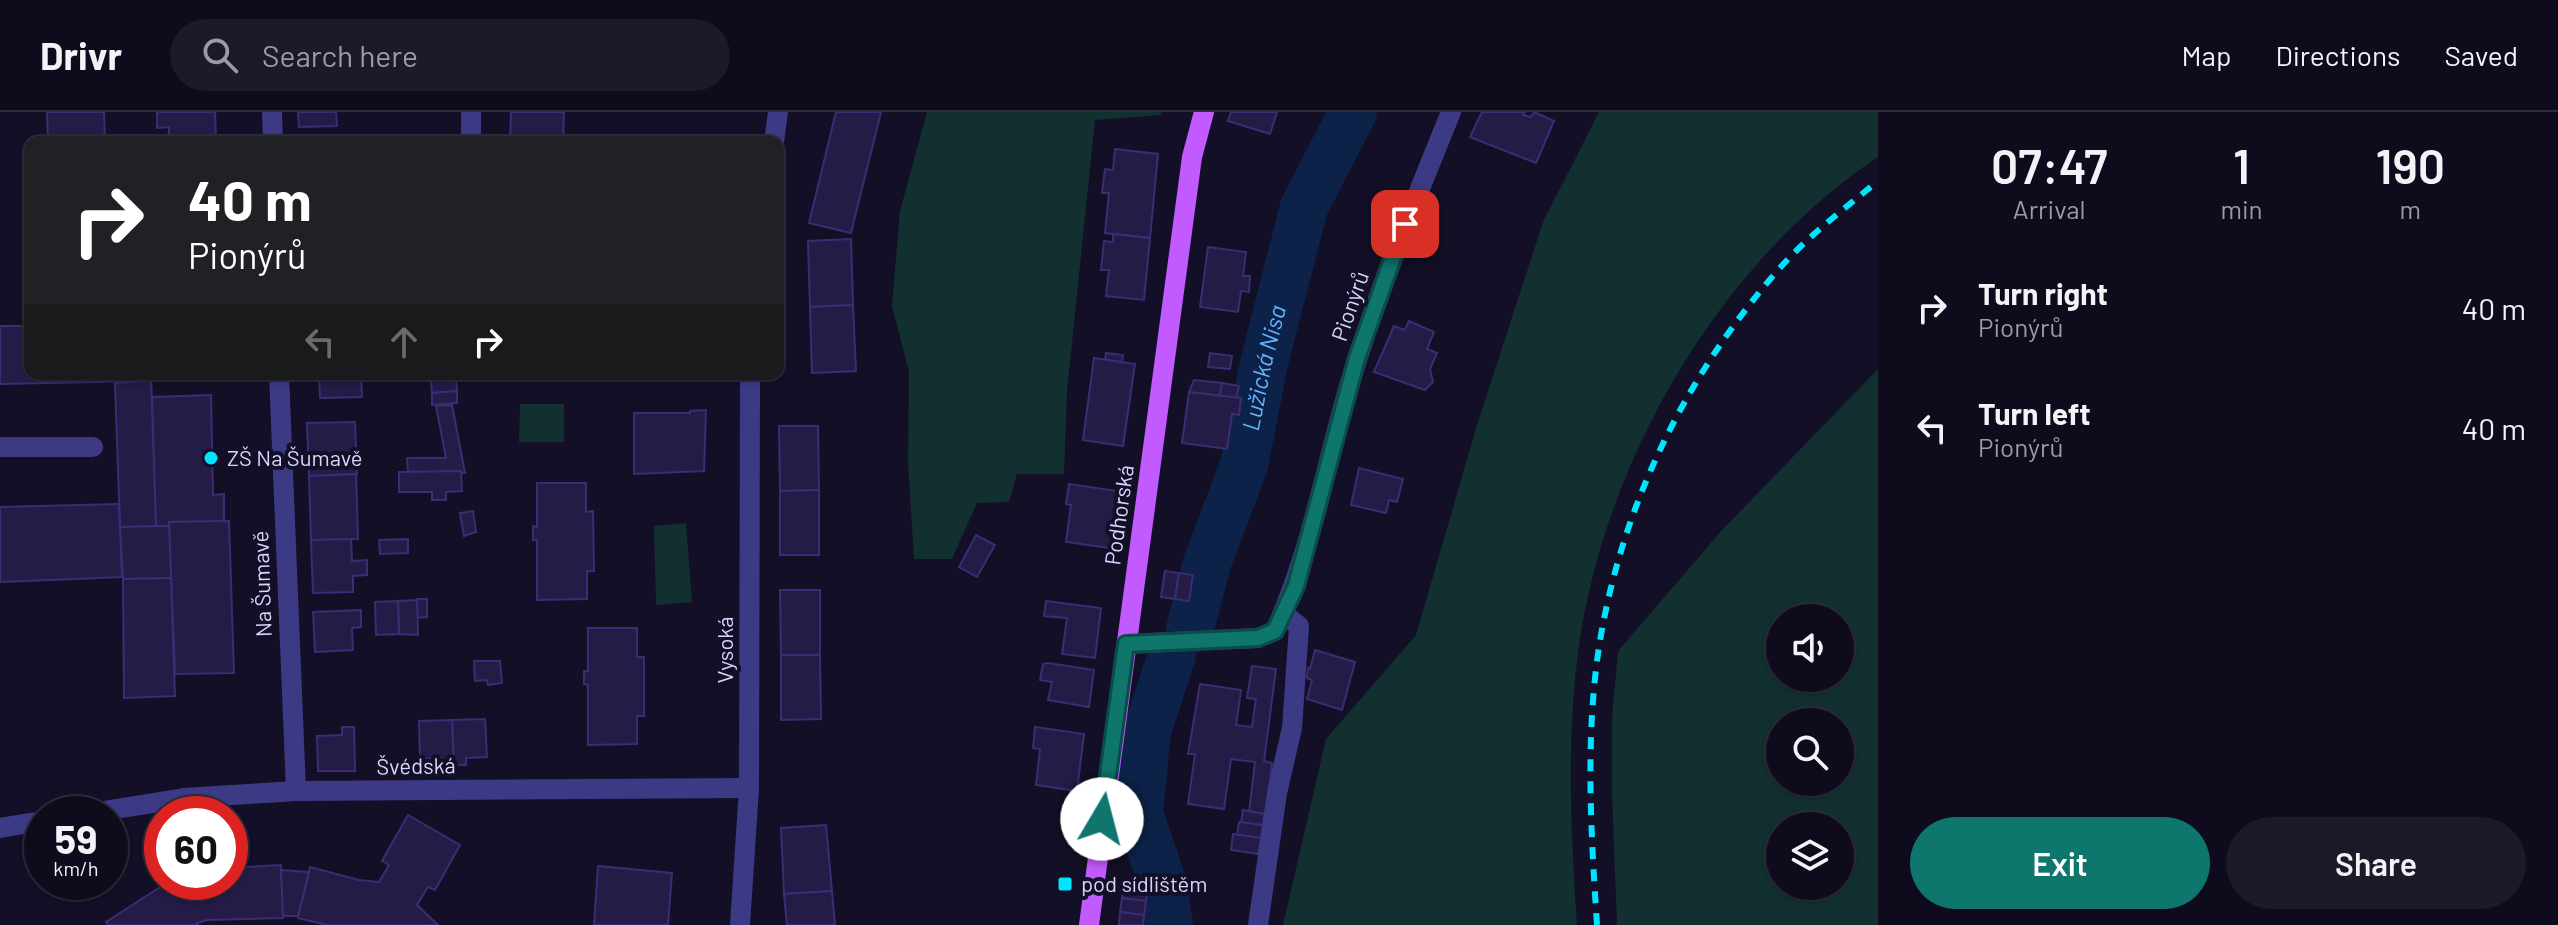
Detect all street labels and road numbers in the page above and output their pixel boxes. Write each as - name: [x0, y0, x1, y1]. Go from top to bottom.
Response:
- street label: Pionýrů: [1325, 267, 1373, 344]
- street label: Podhorská: [1098, 463, 1138, 567]
- street label: Na Šumavě: [246, 530, 276, 638]
- street label: Vysoká: [711, 617, 737, 683]
- street label: Švédská: [376, 751, 456, 779]

